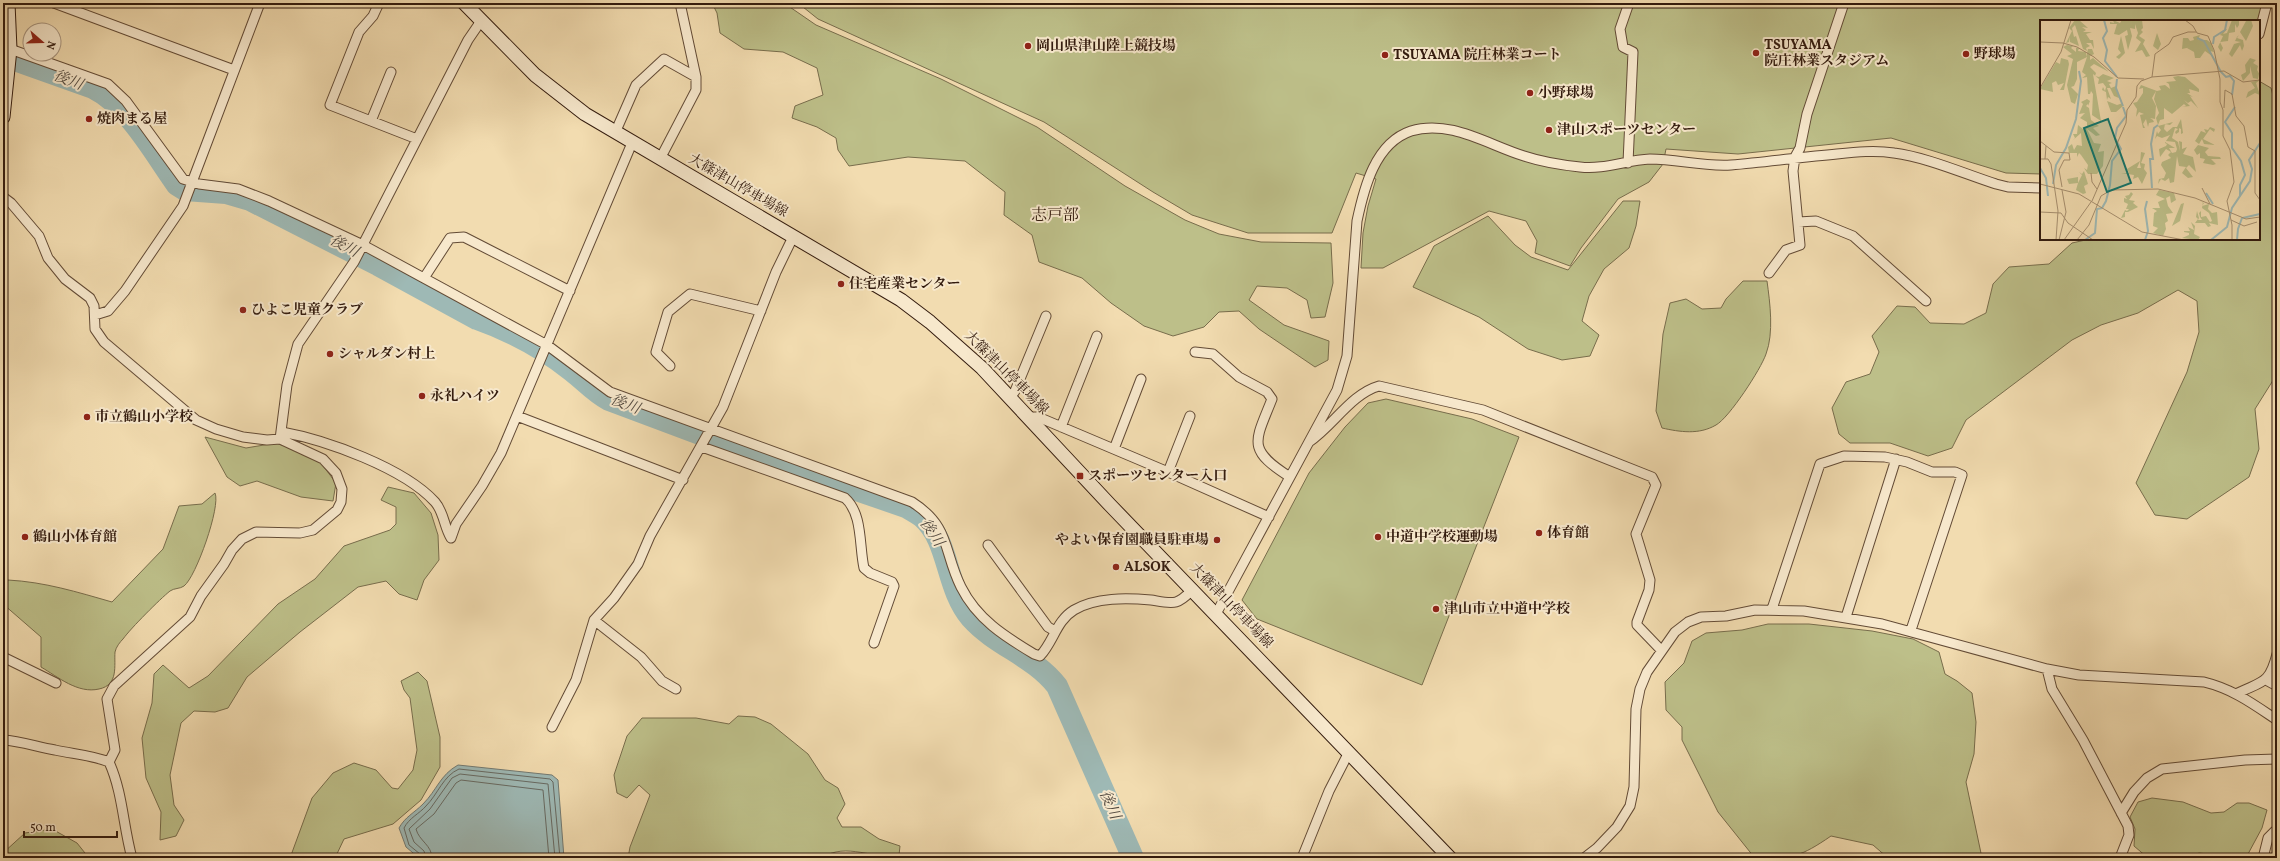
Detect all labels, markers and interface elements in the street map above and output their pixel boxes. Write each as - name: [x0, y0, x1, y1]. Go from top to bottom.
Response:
- inset map: [2040, 20, 2260, 240]
- north arrow: [22, 22, 62, 62]
- place label: TSUYAMA 院庄林業スタジアム: [1764, 36, 1889, 71]
- place label: 岡山県津山陸上競技場: [1036, 37, 1176, 56]
- text: N: [42, 39, 58, 51]
- marker: 岡山県津山陸上競技場: [1023, 41, 1033, 51]
- place label: 野球場: [1974, 45, 2016, 64]
- place label: TSUYAMA 院庄林業コート: [1393, 46, 1562, 65]
- marker: TSUYAMA 院庄林業スタジアム: [1751, 48, 1761, 58]
- marker: 野球場: [1961, 49, 1971, 59]
- marker: TSUYAMA 院庄林業コート: [1380, 50, 1390, 60]
- water label: 後川: [50, 66, 88, 97]
- place label: 小野球場: [1538, 84, 1594, 103]
- marker: 小野球場: [1525, 88, 1535, 98]
- place label: 焼肉まる屋: [97, 110, 167, 129]
- marker: 焼肉まる屋: [84, 114, 94, 124]
- place label: 津山スポーツセンター: [1557, 121, 1696, 140]
- marker: 津山スポーツセンター: [1544, 125, 1554, 135]
- street label: 大篠津山停車場線: [685, 150, 791, 222]
- district label: 志戸部: [1031, 205, 1079, 227]
- water label: 後川: [326, 231, 364, 264]
- place label: 住宅産業センター: [849, 275, 960, 294]
- marker: 住宅産業センター: [836, 279, 846, 289]
- place label: ひよこ児童クラブ: [251, 301, 363, 320]
- marker: ひよこ児童クラブ: [238, 305, 248, 315]
- street label: 大篠津山停車場線: [960, 327, 1052, 419]
- place label: シャルダン村上: [338, 345, 435, 364]
- marker: シャルダン村上: [325, 349, 335, 359]
- place label: 永礼ハイツ: [430, 387, 500, 406]
- water label: 後川: [607, 390, 645, 421]
- marker: 永礼ハイツ: [417, 391, 427, 401]
- place label: 市立鶴山小学校: [95, 408, 193, 427]
- marker: 市立鶴山小学校: [82, 412, 92, 422]
- place label: スポーツセンター入口: [1088, 467, 1227, 486]
- marker: スポーツセンター入口: [1075, 471, 1085, 481]
- water label: 後川: [914, 515, 949, 553]
- place label: 体育館: [1547, 524, 1589, 543]
- place label: 鶴山小体育館: [33, 528, 117, 547]
- place label: 中道中学校運動場: [1386, 528, 1498, 547]
- marker: 体育館: [1534, 528, 1544, 538]
- place label: やよい保育園職員駐車場: [1055, 531, 1209, 550]
- marker: 鶴山小体育館: [20, 532, 30, 542]
- marker: 中道中学校運動場: [1373, 532, 1383, 542]
- marker: やよい保育園職員駐車場: [1212, 535, 1222, 545]
- place label: ALSOK: [1124, 558, 1171, 577]
- street label: 大篠津山停車場線: [1185, 559, 1277, 653]
- marker: ALSOK: [1111, 562, 1121, 572]
- place label: 津山市立中道中学校: [1444, 600, 1570, 619]
- marker: 津山市立中道中学校: [1431, 604, 1441, 614]
- water label: 後川: [1093, 787, 1126, 825]
- scale bar: [24, 813, 117, 839]
- text: 50 m: [30, 820, 56, 836]

